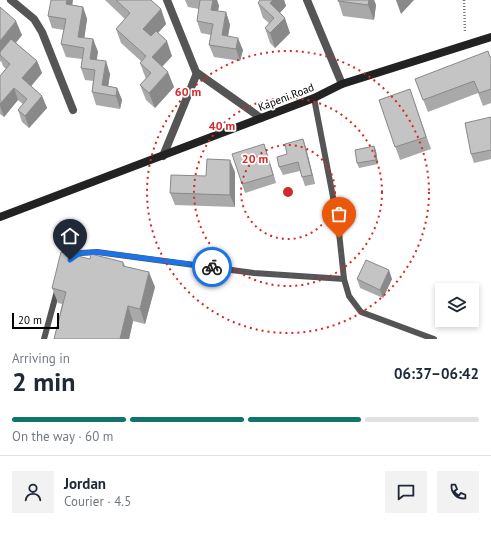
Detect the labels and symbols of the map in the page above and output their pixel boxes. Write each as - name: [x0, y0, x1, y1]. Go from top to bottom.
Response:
- street label: Kapeni Road: [256, 80, 316, 114]
- text: 60 m: [175, 84, 201, 99]
- text: 40 m: [209, 118, 235, 133]
- text: 20 m: [242, 151, 268, 166]
- centre of rings: [281, 185, 295, 199]
- pin: [322, 197, 356, 238]
- pin: [53, 219, 87, 260]
- courier: [192, 247, 232, 287]
- scale bar: [12, 311, 59, 330]

